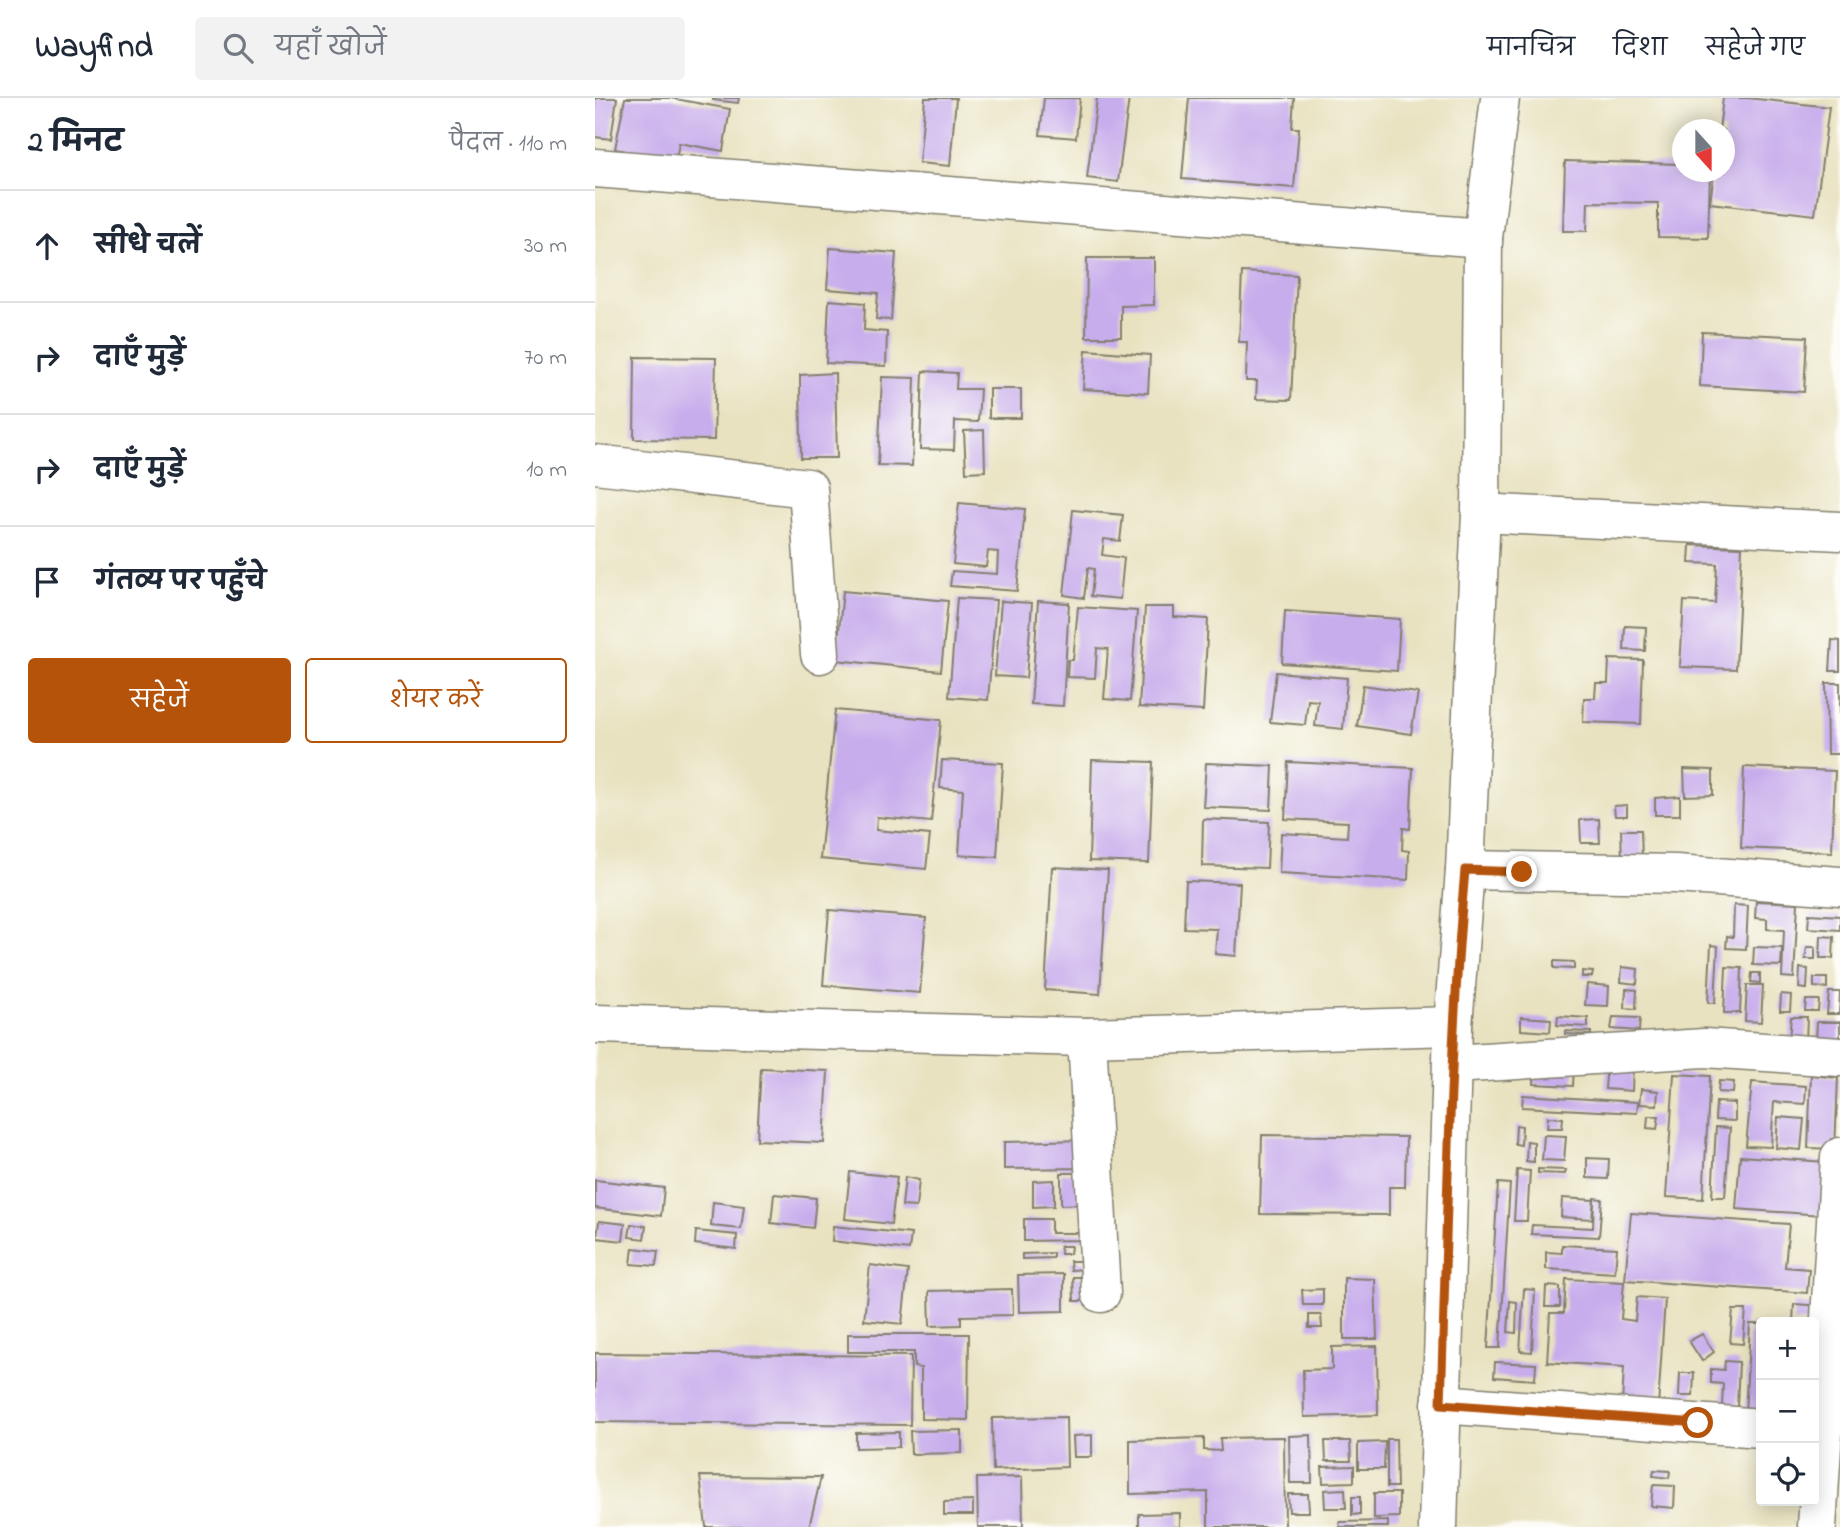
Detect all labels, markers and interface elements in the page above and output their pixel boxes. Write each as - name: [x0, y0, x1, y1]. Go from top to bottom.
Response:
- search box: [195, 17, 685, 80]
- text: Wayfind: [35, 24, 153, 72]
- icon: search: [219, 29, 257, 67]
- text: यहाँ खोजें: [275, 30, 386, 68]
- text: मानचित्र: [1487, 32, 1575, 67]
- text: दिशा: [1613, 32, 1667, 67]
- text: सहेजे गए: [1705, 32, 1805, 67]
- north arrow: [1672, 119, 1735, 182]
- text: 2 मिनट: [28, 122, 123, 166]
- text: पैदल · 110 m: [449, 128, 567, 161]
- icon: ahead: [28, 227, 66, 265]
- text: सीधे चलें: [95, 228, 201, 266]
- text: 30 m: [524, 230, 567, 263]
- icon: right: [28, 339, 66, 377]
- text: दाएँ मुड़ें: [95, 340, 185, 378]
- text: 70 m: [524, 342, 567, 375]
- icon: right: [28, 451, 66, 489]
- text: दाएँ मुड़ें: [95, 452, 185, 490]
- text: 10 m: [526, 454, 567, 487]
- icon: arrive: [28, 563, 66, 601]
- text: गंतव्य पर पहुँचे: [95, 564, 266, 602]
- button: सहेजें: [28, 658, 291, 743]
- button: शेयर करें: [305, 658, 567, 743]
- route end: [1506, 856, 1537, 887]
- map controls: [1756, 1317, 1819, 1506]
- button: +: [1756, 1317, 1819, 1380]
- button: −: [1756, 1380, 1819, 1443]
- route start: [1682, 1407, 1713, 1438]
- button: locate: [1756, 1443, 1819, 1506]

